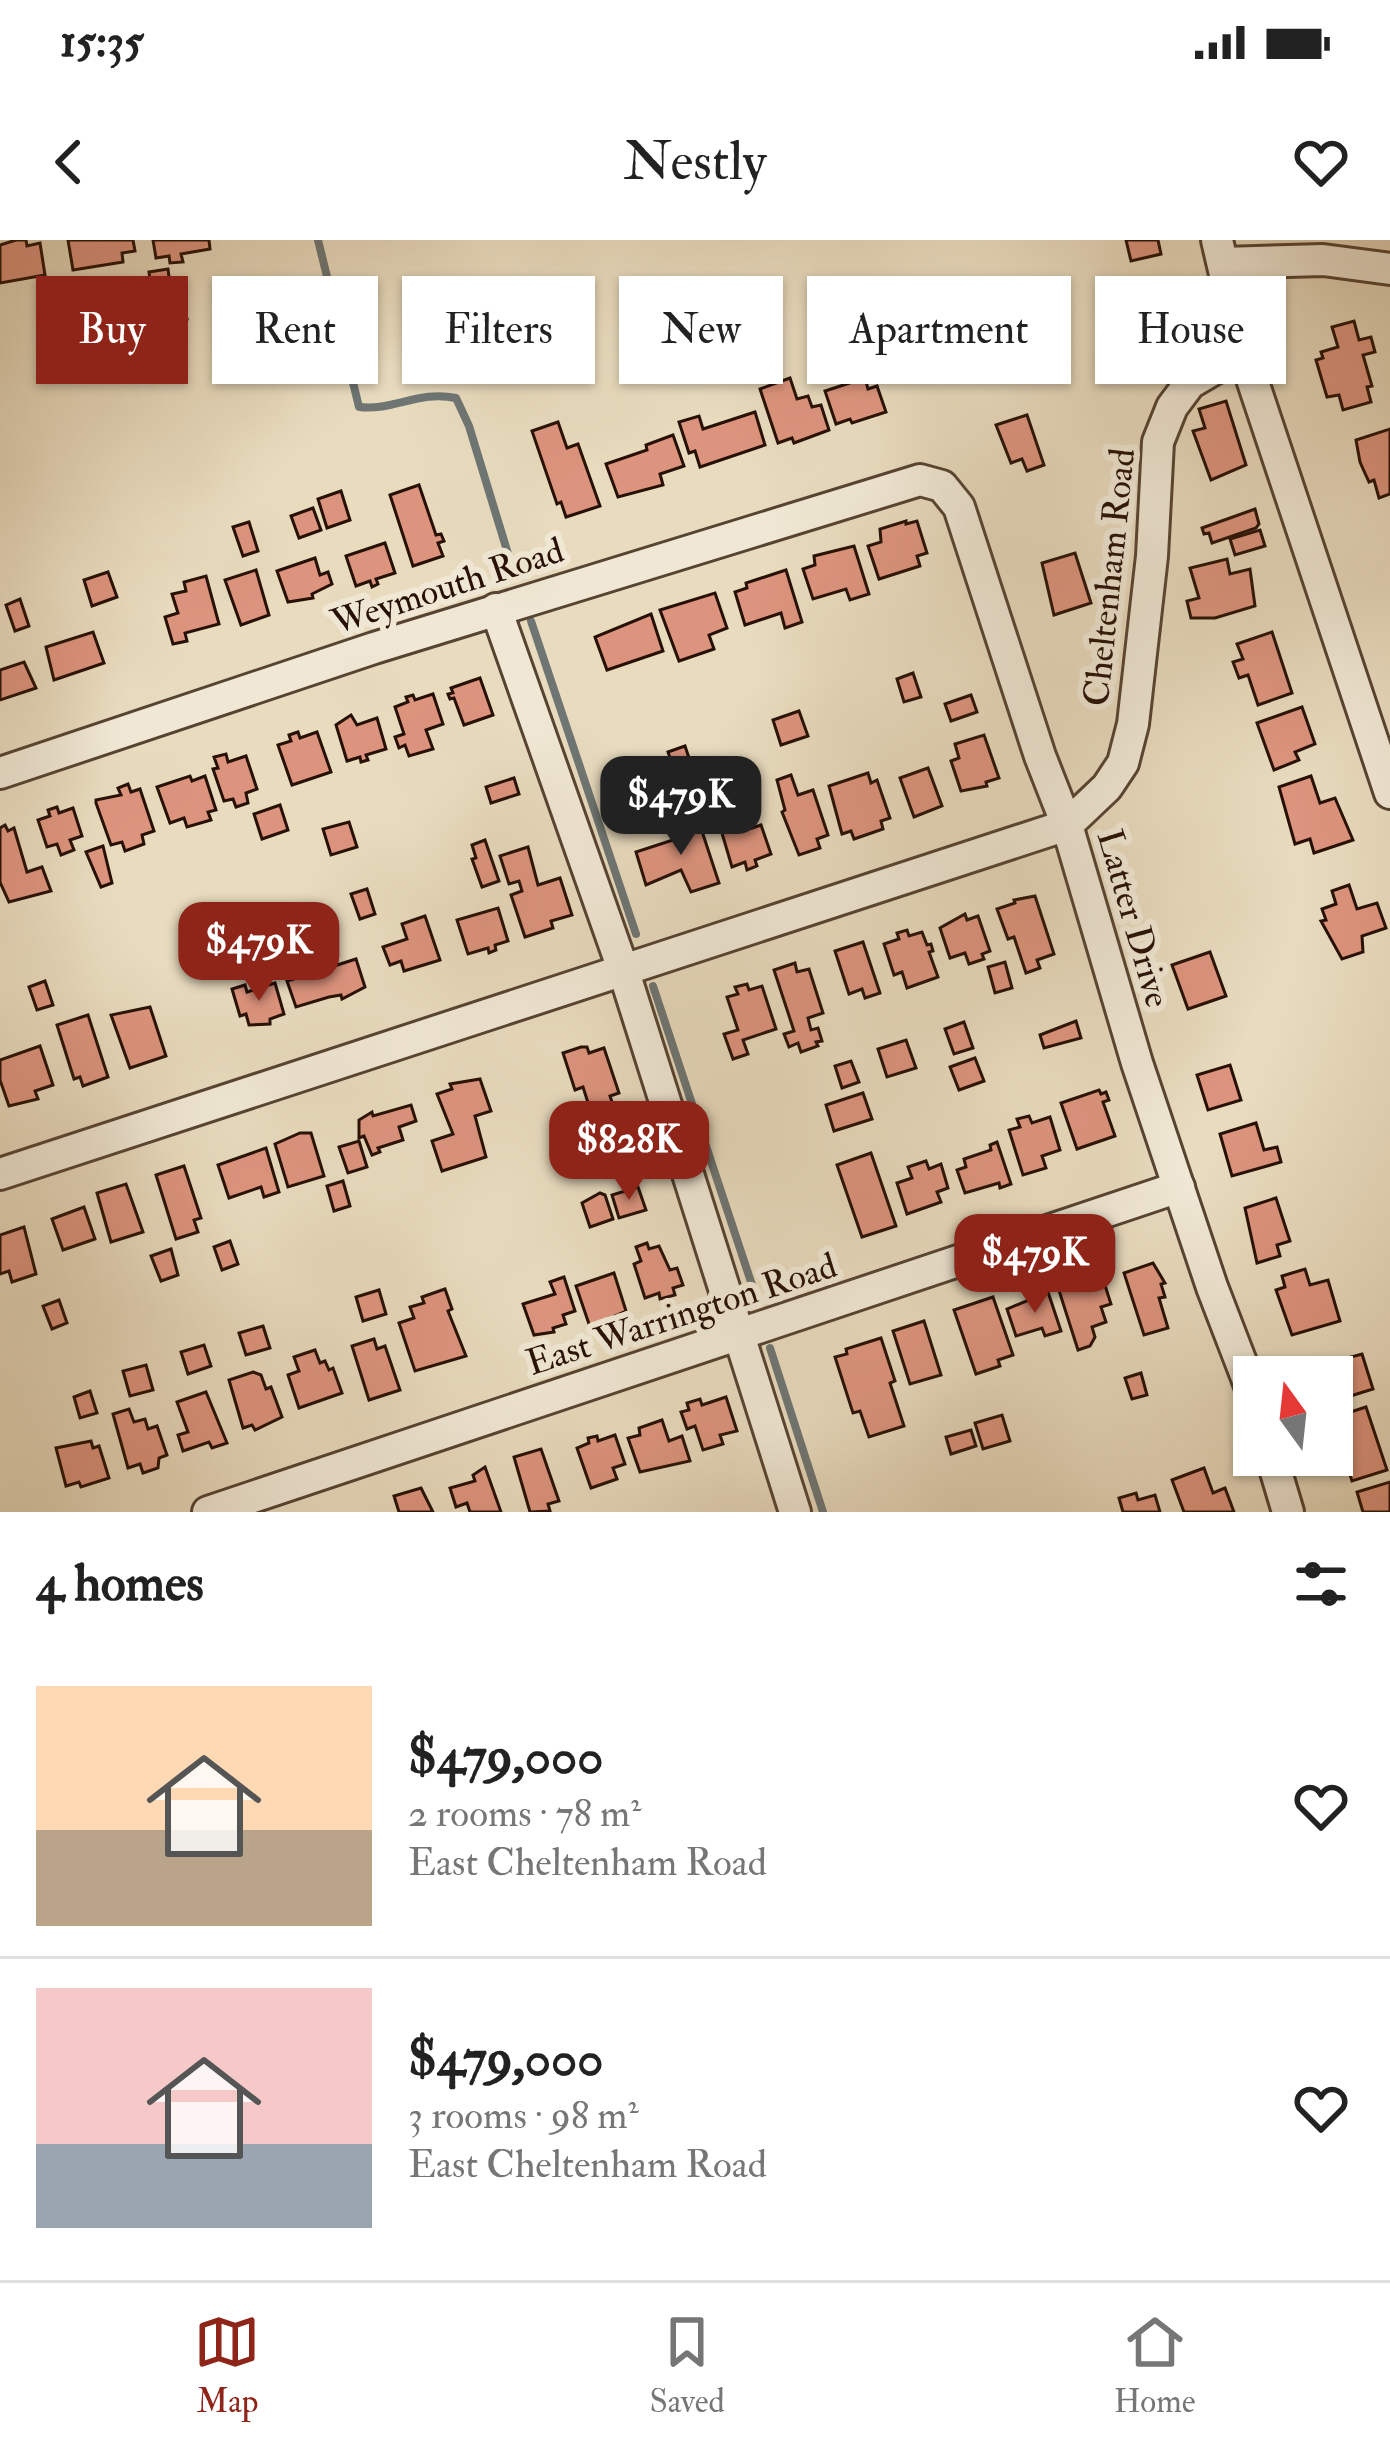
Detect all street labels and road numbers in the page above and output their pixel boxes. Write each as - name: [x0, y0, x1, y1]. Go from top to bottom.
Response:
- street label: Cheltenham Road: [1074, 446, 1145, 708]
- street label: Weymouth Road: [325, 528, 569, 645]
- street label: Latter Drive: [1087, 824, 1180, 1012]
- street label: East Warrington Road: [521, 1243, 843, 1386]

